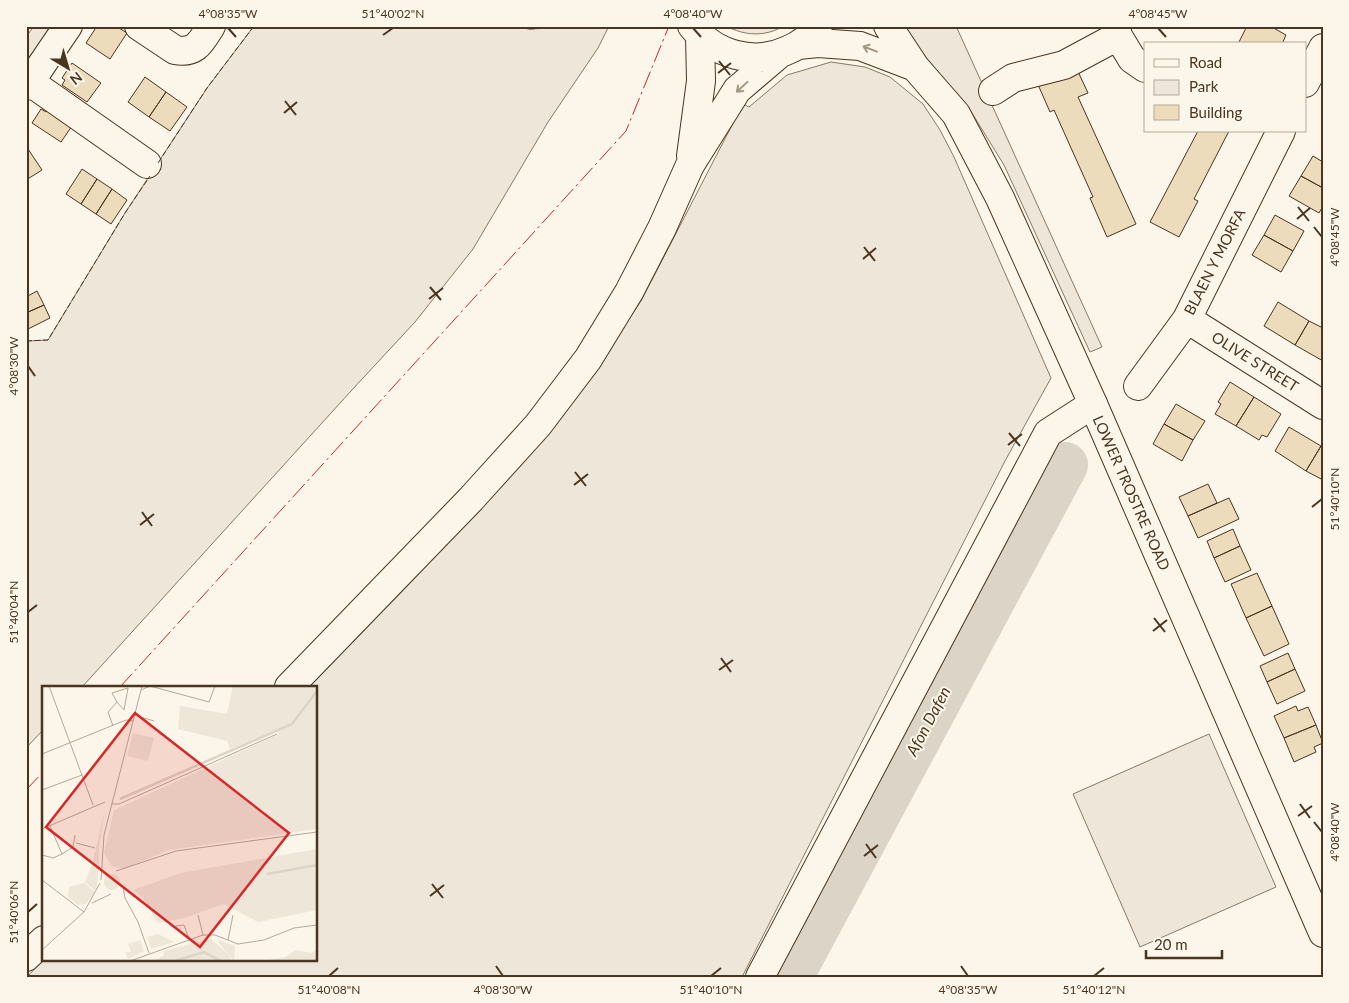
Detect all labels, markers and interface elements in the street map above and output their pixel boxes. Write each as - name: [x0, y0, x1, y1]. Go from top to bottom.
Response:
- text: 4°08'35"W: [198, 6, 258, 21]
- text: 51°40'02"N: [362, 6, 424, 21]
- text: 4°08'40"W: [663, 6, 723, 21]
- text: 4°08'45"W: [1128, 6, 1188, 21]
- north arrow: [42, 42, 92, 92]
- legend: [1144, 42, 1306, 132]
- one-way arrow: [862, 44, 878, 53]
- text: Road: [1189, 53, 1222, 71]
- text: N: [67, 69, 86, 89]
- text: Park: [1189, 77, 1219, 95]
- one-way arrow: [735, 81, 748, 93]
- text: Building: [1189, 103, 1242, 121]
- street label: BLAEN Y MORFA: [1180, 205, 1249, 318]
- text: 4°08'45"W: [1327, 207, 1342, 267]
- street label: OLIVE STREET: [1209, 327, 1302, 395]
- text: 4°08'30"W: [6, 336, 21, 396]
- street label: LOWER TROSTRE ROAD: [1090, 412, 1174, 573]
- text: 51°40'10"N: [1327, 468, 1342, 530]
- text: 51°40'04"N: [6, 581, 21, 643]
- water label: Afon Dafen: [901, 683, 954, 759]
- inset map: [42, 686, 318, 960]
- text: 4°08'40"W: [1327, 802, 1342, 862]
- text: 51°40'06"N: [6, 881, 21, 943]
- scale bar: [1146, 928, 1223, 960]
- text: 20 m: [1154, 935, 1188, 953]
- text: 51°40'08"N: [298, 982, 360, 997]
- text: 4°08'30"W: [473, 982, 533, 997]
- text: 51°40'10"N: [680, 982, 742, 997]
- text: 4°08'35"W: [938, 982, 998, 997]
- text: 51°40'12"N: [1063, 982, 1125, 997]

